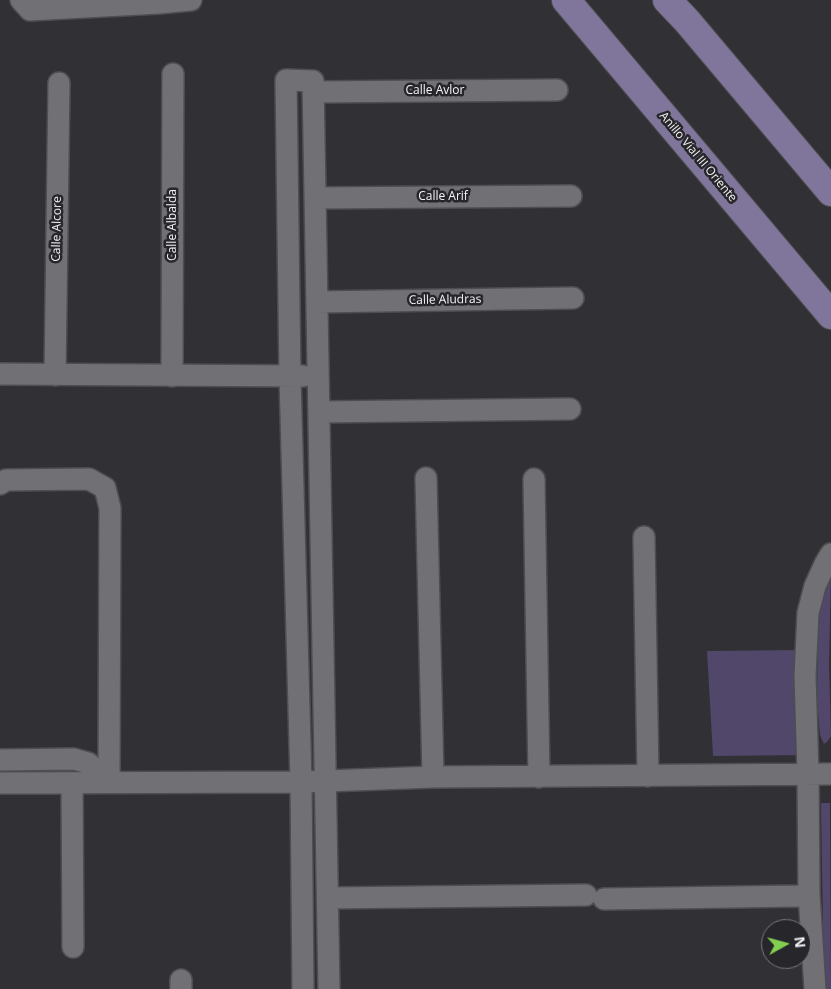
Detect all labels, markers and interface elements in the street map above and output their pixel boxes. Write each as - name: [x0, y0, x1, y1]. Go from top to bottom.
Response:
- street label: Calle Avlor: [406, 84, 464, 98]
- street label: Anillo Vial III Oriente: [656, 109, 740, 205]
- street label: Calle Albalda: [166, 189, 180, 261]
- street label: Calle Arif: [418, 190, 468, 204]
- street label: Calle Alcore: [49, 196, 65, 262]
- street label: Calle Aludras: [409, 292, 481, 308]
- north arrow: [761, 919, 811, 969]
- text: N: [790, 935, 811, 949]

